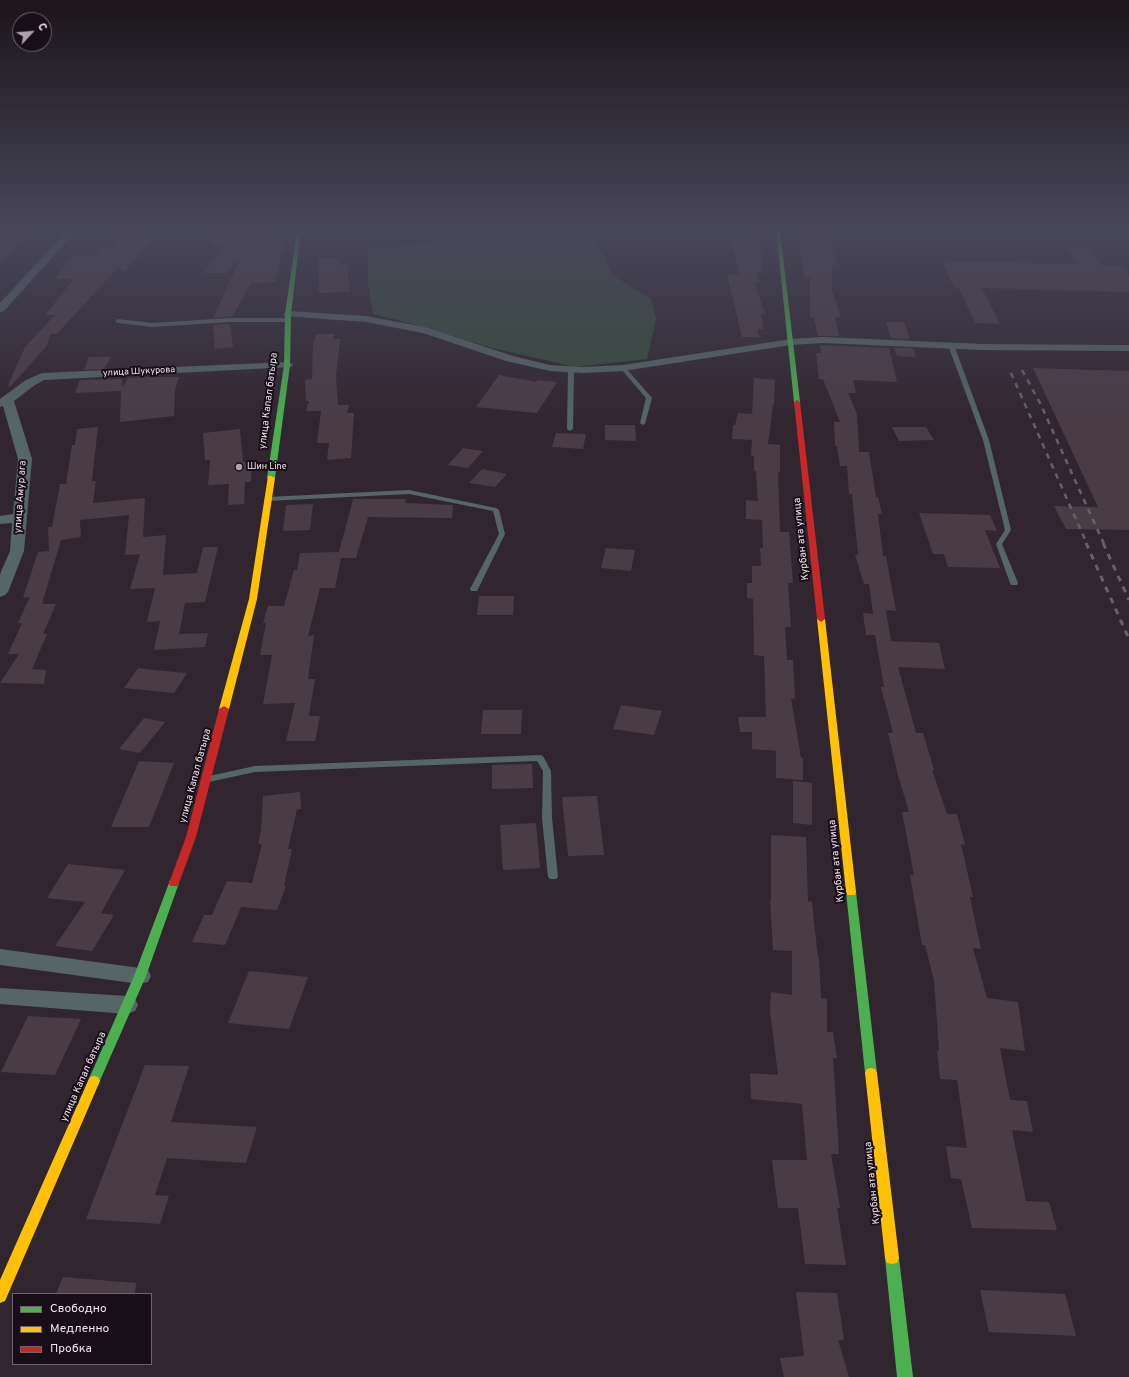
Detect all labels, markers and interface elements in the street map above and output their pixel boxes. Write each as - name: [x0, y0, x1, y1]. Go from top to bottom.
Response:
- north arrow: [12, 12, 52, 52]
- text: С: [34, 21, 50, 33]
- street label: улица Капал батыра: [257, 352, 281, 450]
- street label: улица Шукурова: [103, 365, 175, 379]
- street label: улица Амур ага: [12, 460, 30, 534]
- marker: Шин Line: [234, 462, 244, 472]
- place label: Шин Line: [247, 462, 287, 472]
- street label: Курбан ата улица: [792, 497, 812, 581]
- street label: улица Капал батыра: [178, 728, 214, 824]
- street label: Курбан ата улица: [827, 819, 847, 903]
- street label: улица Капал батыра: [59, 1030, 109, 1124]
- street label: Курбан ата улица: [863, 1141, 883, 1225]
- legend: [12, 1293, 152, 1365]
- text: Свободно: [50, 1301, 107, 1317]
- text: Медленно: [50, 1321, 109, 1337]
- text: Пробка: [50, 1341, 92, 1357]

